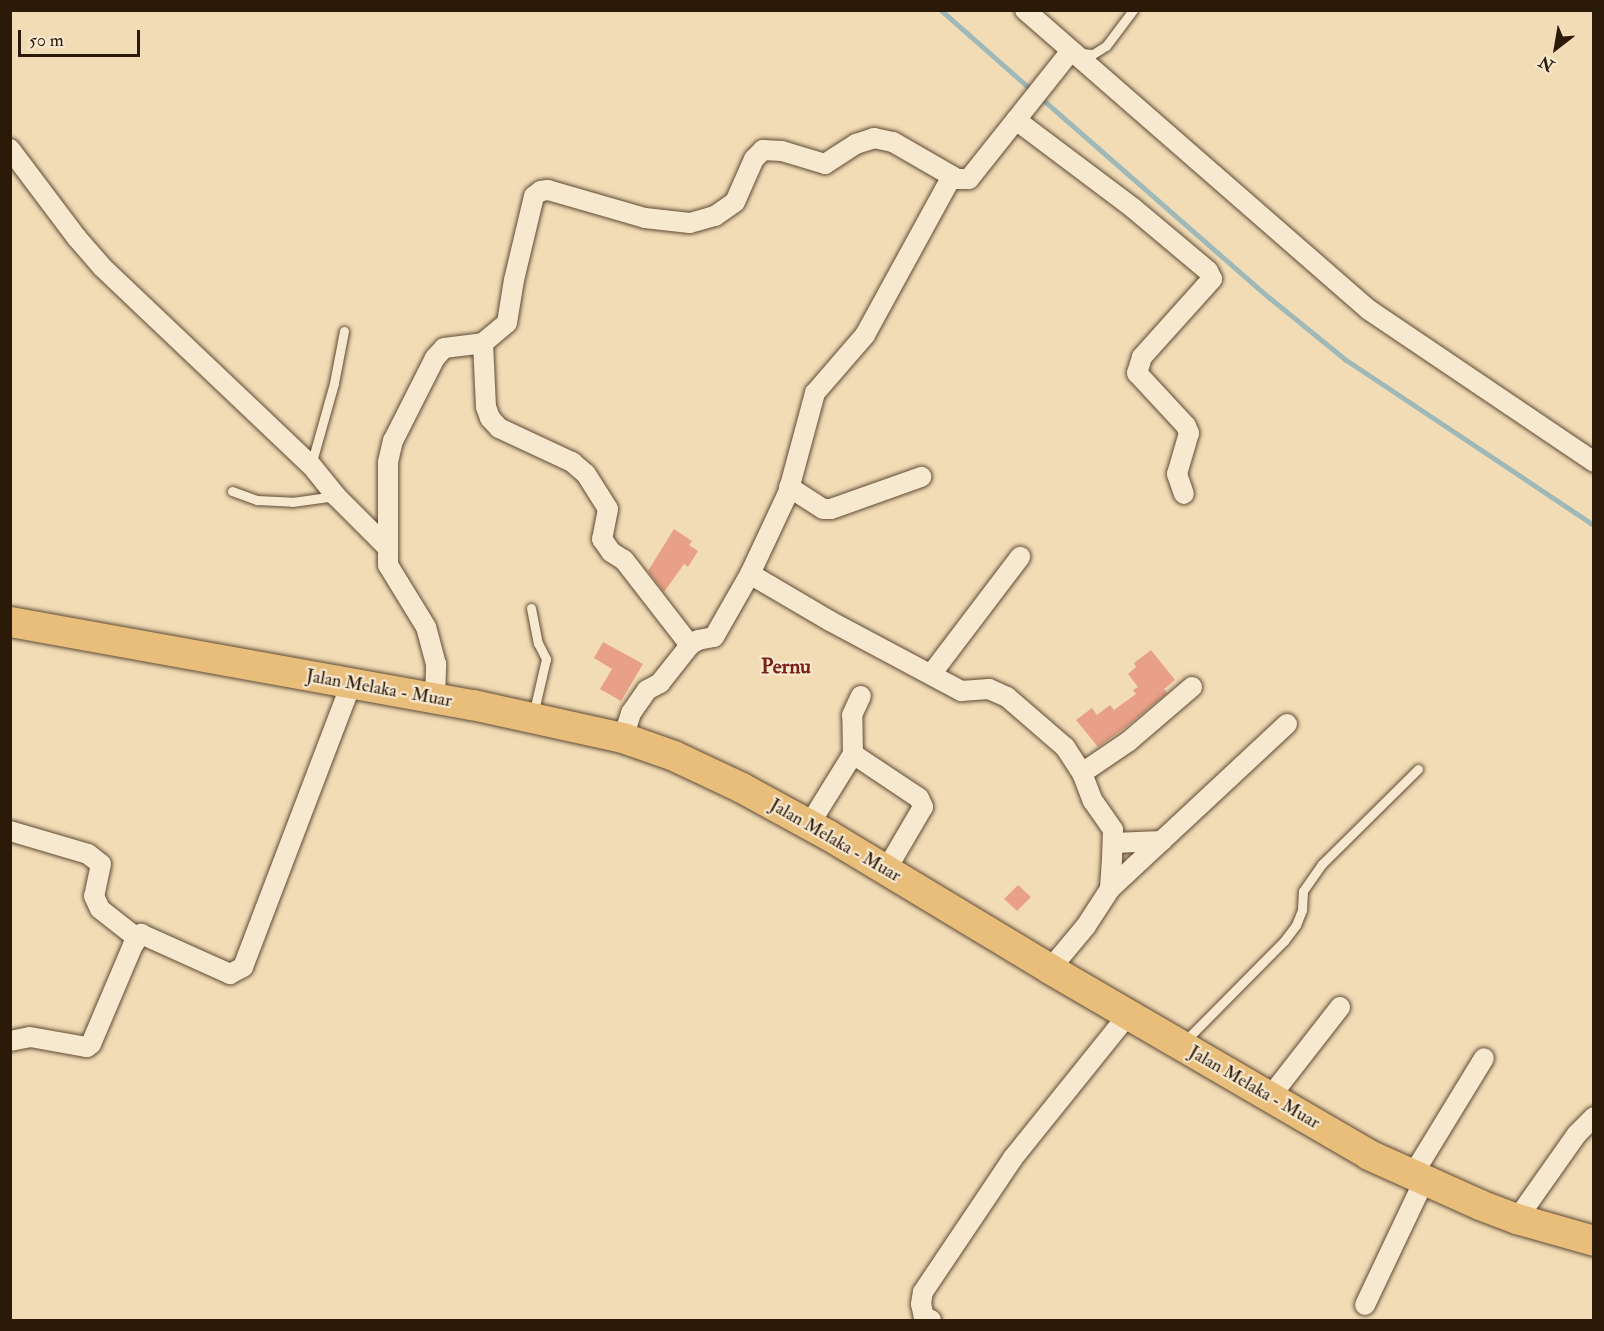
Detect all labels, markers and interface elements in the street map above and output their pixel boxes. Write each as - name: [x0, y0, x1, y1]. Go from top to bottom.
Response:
- scale bar: [21, 18, 142, 56]
- north arrow: [1526, 18, 1586, 78]
- text: 50 m: [29, 29, 64, 52]
- text: N: [1535, 51, 1558, 76]
- district label: Pernu: [761, 654, 811, 680]
- street label: Jalan Melaka - Muar: [304, 666, 454, 712]
- street label: Jalan Melaka - Muar: [766, 795, 904, 887]
- street label: Jalan Melaka - Muar: [1185, 1042, 1323, 1134]

